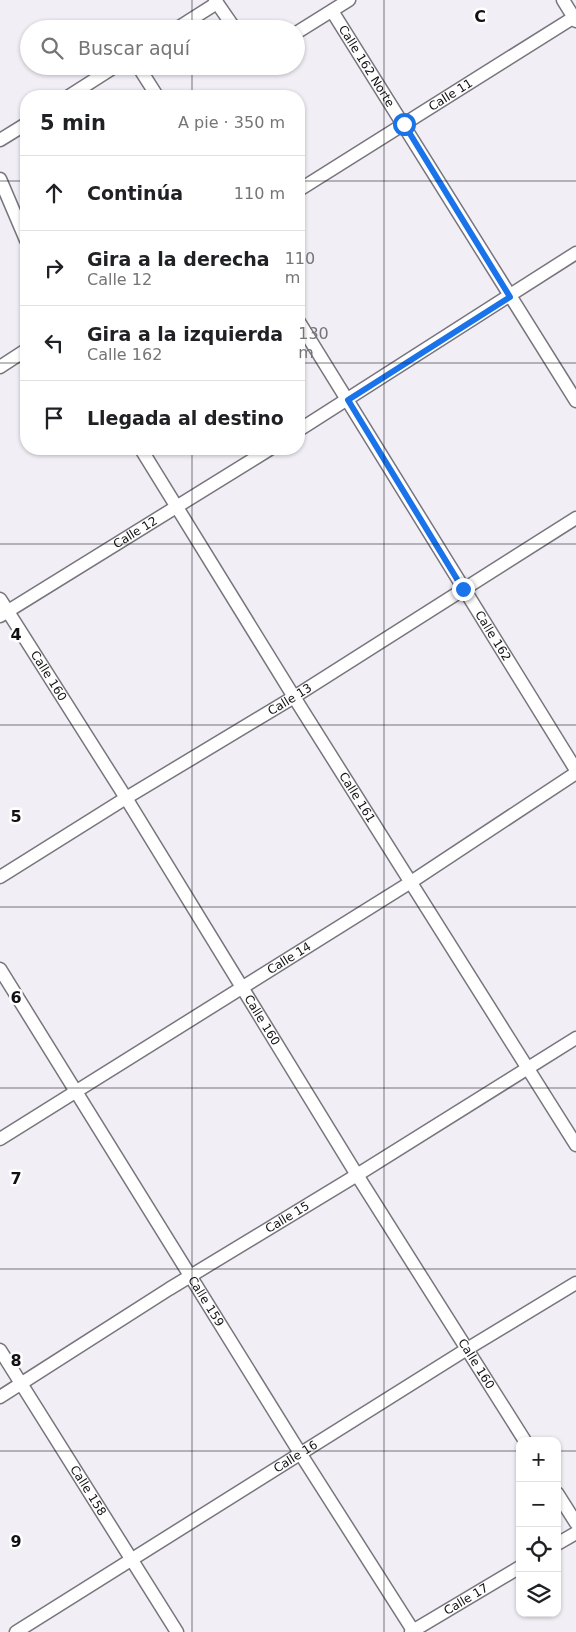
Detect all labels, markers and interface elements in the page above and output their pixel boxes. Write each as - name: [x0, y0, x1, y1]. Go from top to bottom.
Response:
- text: C: [474, 7, 486, 26]
- search box: [20, 20, 305, 75]
- street label: Calle 162 Norte: [336, 23, 397, 110]
- icon: search: [38, 34, 66, 62]
- text: Buscar aquí: [78, 37, 190, 59]
- street label: Calle 11: [426, 76, 475, 114]
- text: 5 min: [40, 111, 106, 135]
- text: A pie · 350 m: [178, 113, 285, 132]
- route start: [393, 113, 416, 136]
- icon: ahead: [40, 179, 68, 207]
- text: Continúa: [87, 182, 183, 204]
- text: 110 m: [234, 184, 285, 203]
- text: Gira a la derecha: [87, 248, 270, 270]
- text: 110 m: [285, 249, 315, 287]
- icon: right: [40, 254, 68, 282]
- text: Calle 12: [87, 270, 152, 289]
- text: Gira a la izquierda: [87, 323, 283, 345]
- text: 130 m: [298, 324, 329, 362]
- icon: left: [40, 329, 68, 357]
- text: Calle 162: [87, 345, 162, 364]
- icon: arrive: [40, 404, 68, 432]
- text: Llegada al destino: [87, 407, 284, 429]
- street label: Calle 12: [111, 514, 160, 551]
- route end: [452, 578, 475, 601]
- street label: Calle 162: [472, 608, 514, 664]
- text: 4: [10, 625, 22, 644]
- street label: Calle 160: [28, 648, 70, 704]
- street label: Calle 13: [265, 681, 314, 718]
- street label: Calle 161: [336, 770, 378, 825]
- text: 5: [10, 807, 22, 826]
- street label: Calle 14: [265, 939, 314, 977]
- text: 6: [10, 988, 22, 1007]
- street label: Calle 160: [241, 992, 283, 1048]
- text: 7: [10, 1169, 22, 1188]
- street label: Calle 15: [263, 1199, 312, 1236]
- street label: Calle 159: [185, 1274, 227, 1329]
- street label: Calle 160: [455, 1336, 497, 1391]
- text: 8: [10, 1351, 22, 1370]
- map controls: [516, 1437, 561, 1617]
- button: +: [516, 1437, 561, 1482]
- street label: Calle 16: [271, 1438, 320, 1476]
- street label: Calle 158: [67, 1463, 109, 1518]
- button: −: [516, 1482, 561, 1527]
- button: locate: [516, 1527, 561, 1572]
- text: 9: [10, 1532, 22, 1551]
- button: layers: [516, 1572, 561, 1617]
- street label: Calle 17: [441, 1581, 491, 1618]

